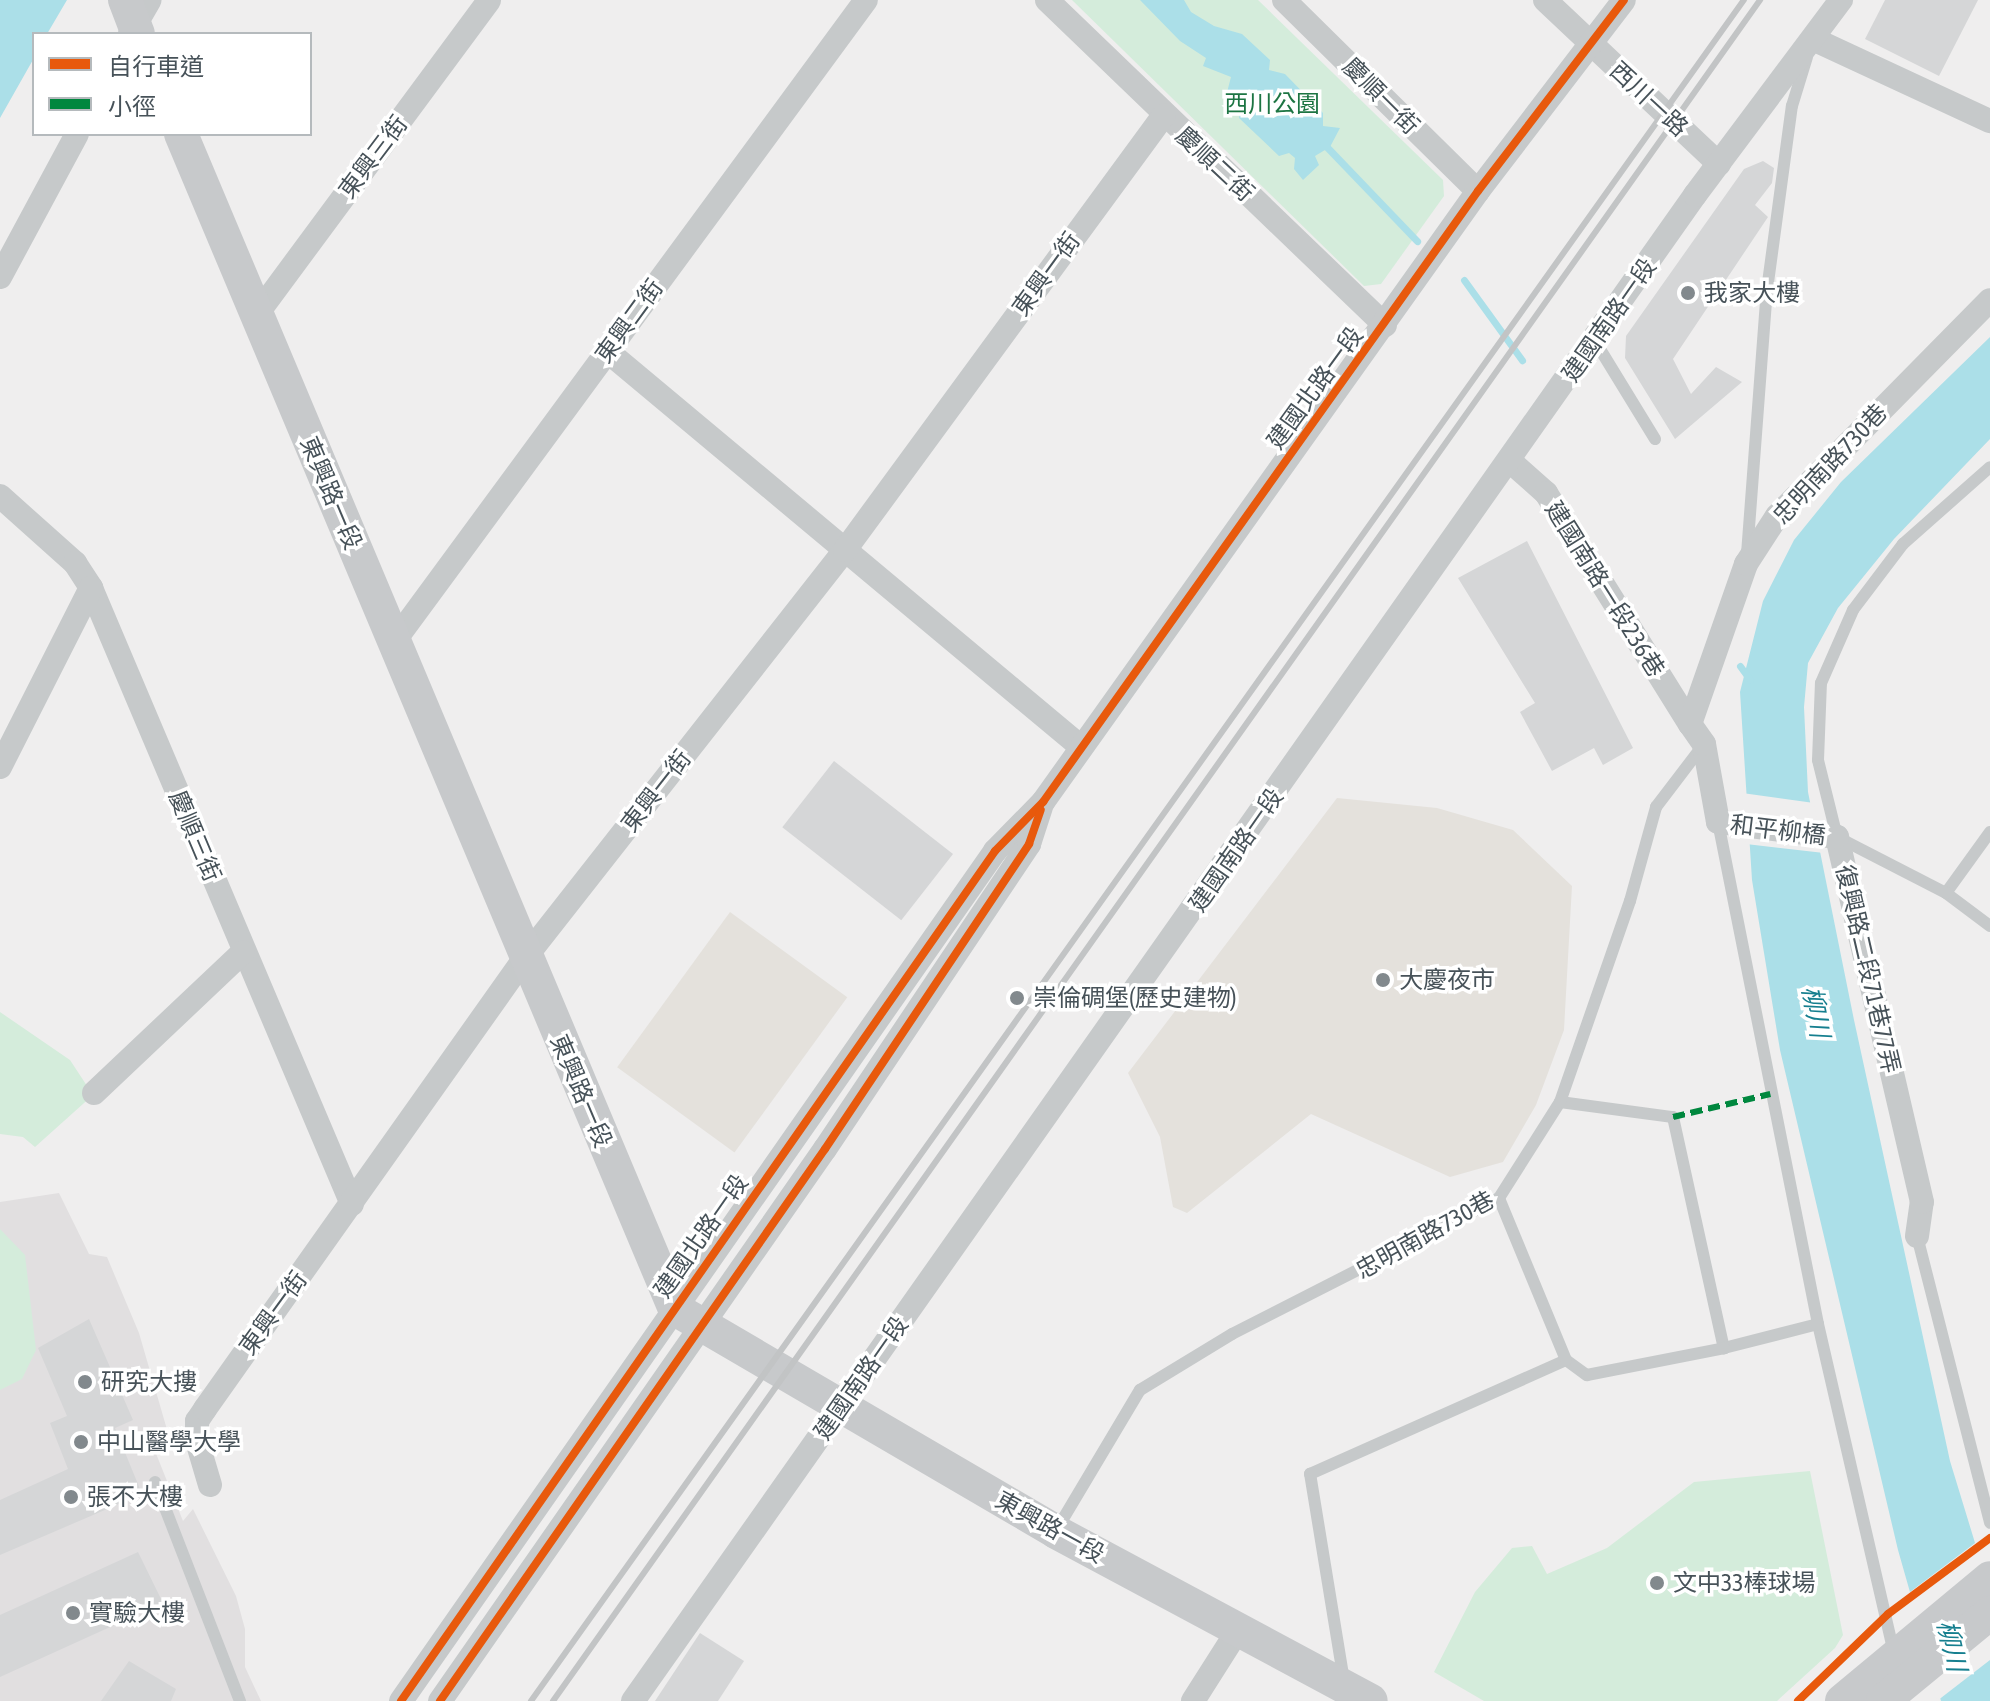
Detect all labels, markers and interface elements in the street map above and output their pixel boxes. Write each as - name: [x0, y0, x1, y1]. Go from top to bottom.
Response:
- legend: [32, 32, 312, 136]
- street label: 慶順一街: [1337, 52, 1425, 140]
- text: 自行車道: [108, 53, 204, 80]
- street label: 西川一路: [1604, 56, 1694, 142]
- park label: 西川公園: [1224, 90, 1320, 118]
- text: 小徑: [108, 93, 156, 120]
- street label: 東興三街: [333, 110, 413, 204]
- street label: 慶順二街: [1170, 121, 1260, 207]
- street label: 東興一街: [1006, 227, 1086, 321]
- street label: 建國南路一段: [1556, 253, 1662, 387]
- street label: 東興二街: [589, 274, 669, 368]
- place label: 我家大樓: [1704, 279, 1800, 307]
- marker: 我家大樓: [1679, 284, 1697, 302]
- street label: 建國北路一段: [1261, 321, 1369, 455]
- street label: 忠明南路730巷: [1767, 398, 1893, 530]
- street label: 東興路一段: [294, 432, 368, 554]
- street label: 建國南路一段236巷: [1539, 496, 1671, 682]
- street label: 東興一街: [615, 744, 697, 838]
- street label: 建國南路一段: [1183, 783, 1289, 917]
- street label: 慶順三街: [163, 786, 227, 886]
- street label: 和平柳橋: [1729, 810, 1827, 850]
- street label: 復興路二段71巷77弄: [1830, 862, 1906, 1076]
- place label: 大慶夜市: [1399, 966, 1495, 994]
- marker: 大慶夜市: [1374, 971, 1392, 989]
- place label: 崇倫碉堡(歷史建物): [1033, 984, 1237, 1012]
- water label: 柳川: [1795, 984, 1835, 1040]
- marker: 崇倫碉堡(歷史建物): [1008, 989, 1026, 1007]
- street label: 東興路一段: [544, 1030, 618, 1152]
- street label: 建國北路一段: [648, 1169, 754, 1303]
- street label: 忠明南路730巷: [1351, 1185, 1499, 1285]
- street label: 東興一街: [233, 1266, 313, 1360]
- street label: 建國南路一段: [808, 1311, 914, 1445]
- place label: 研究大摟: [101, 1368, 197, 1396]
- marker: 研究大摟: [76, 1373, 94, 1391]
- place label: 中山醫學大學: [97, 1428, 241, 1456]
- marker: 中山醫學大學: [72, 1433, 90, 1451]
- place label: 張不大樓: [87, 1483, 183, 1511]
- street label: 東興路一段: [991, 1485, 1109, 1569]
- marker: 張不大樓: [62, 1488, 80, 1506]
- place label: 文中33棒球場: [1673, 1569, 1816, 1597]
- marker: 文中33棒球場: [1648, 1574, 1666, 1592]
- place label: 實驗大樓: [89, 1599, 185, 1627]
- marker: 實驗大樓: [64, 1604, 82, 1622]
- water label: 柳川: [1930, 1617, 1972, 1675]

